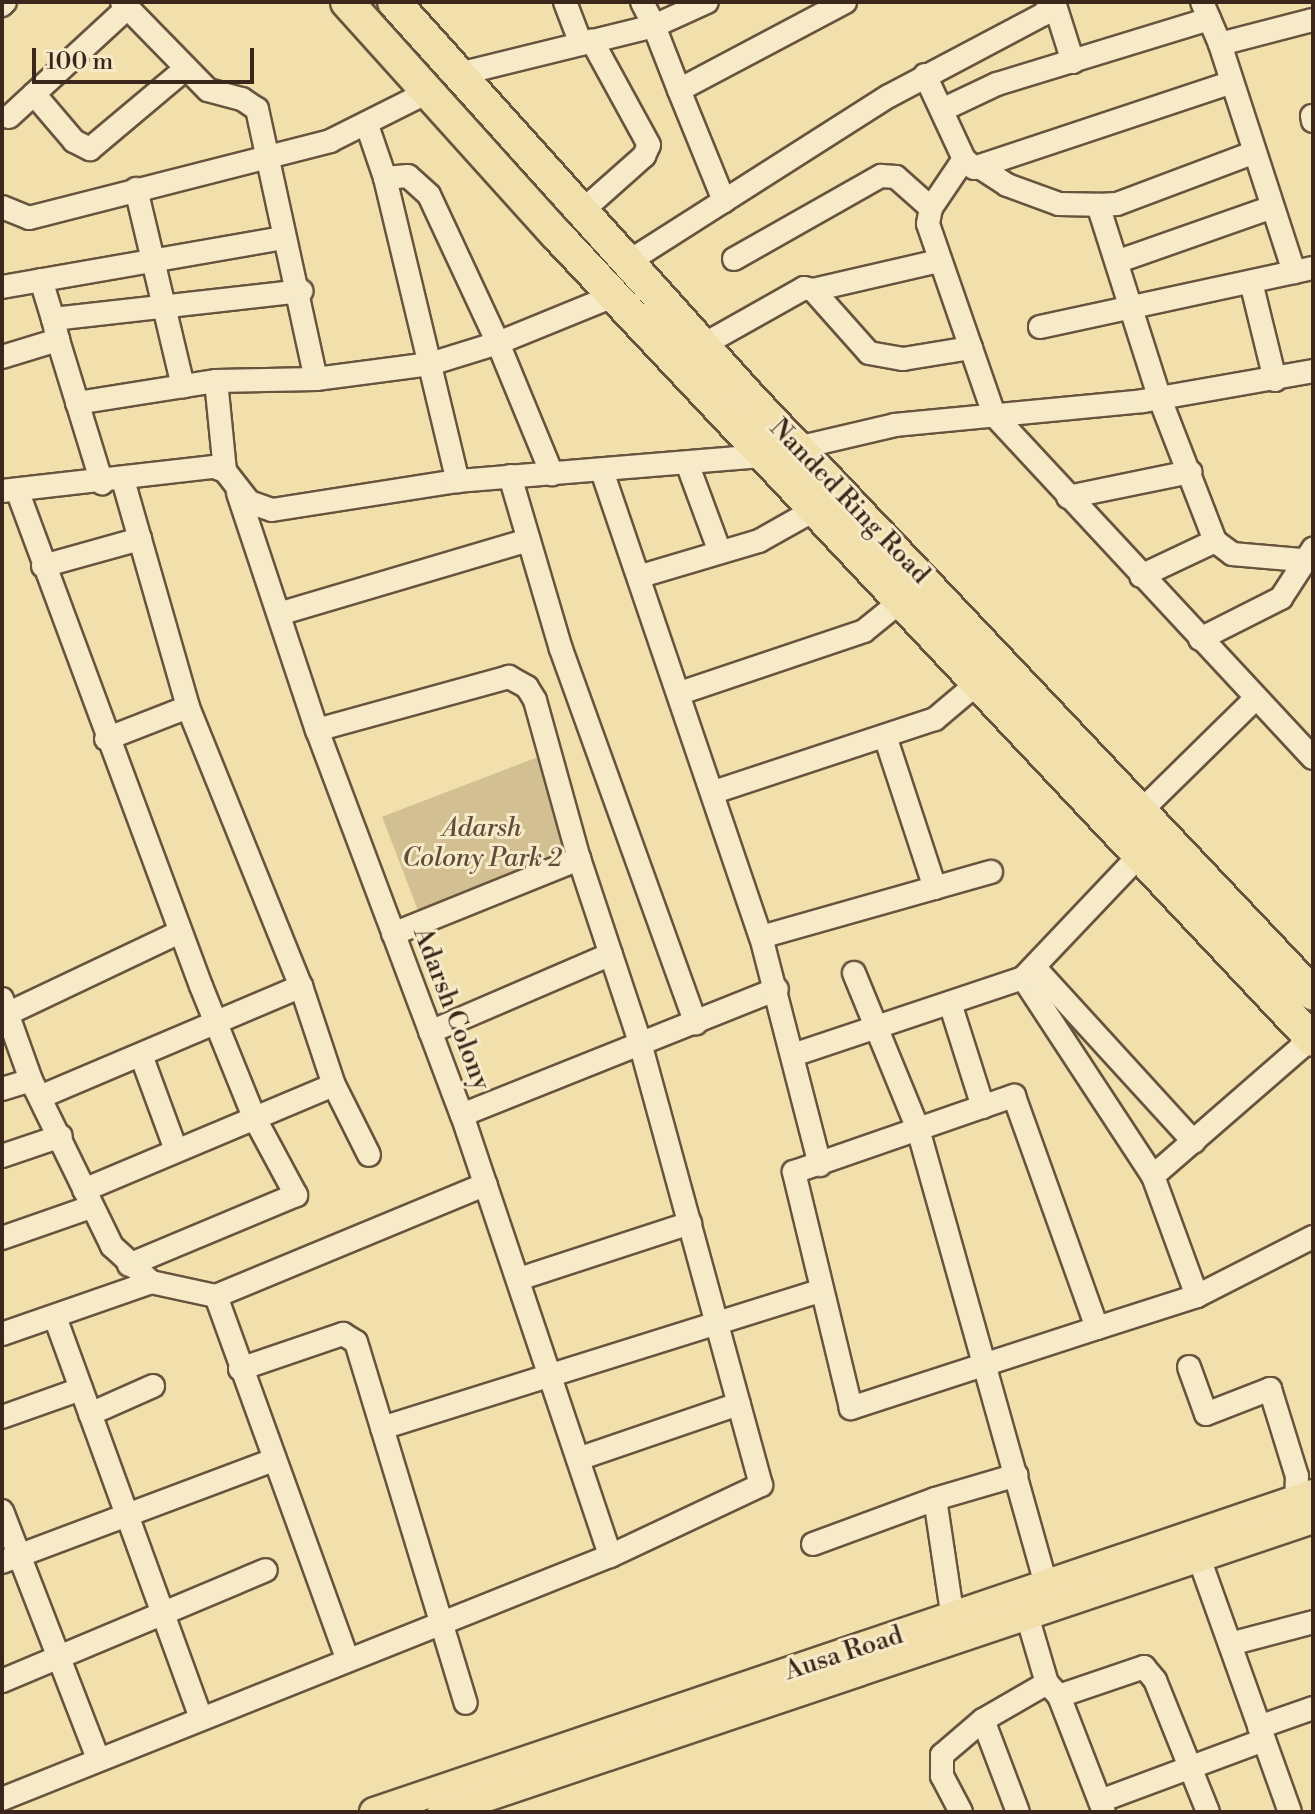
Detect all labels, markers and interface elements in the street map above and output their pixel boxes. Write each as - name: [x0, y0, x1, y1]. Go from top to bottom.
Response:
- scale bar: [36, 32, 258, 82]
- text: 100 m: [46, 47, 113, 77]
- street label: Nanded Ring Road: [762, 413, 936, 591]
- park label: Adarsh Colony Park 2: [402, 813, 562, 874]
- street label: Adarsh Colony: [406, 923, 496, 1095]
- street label: Ausa Road: [781, 1620, 907, 1688]

